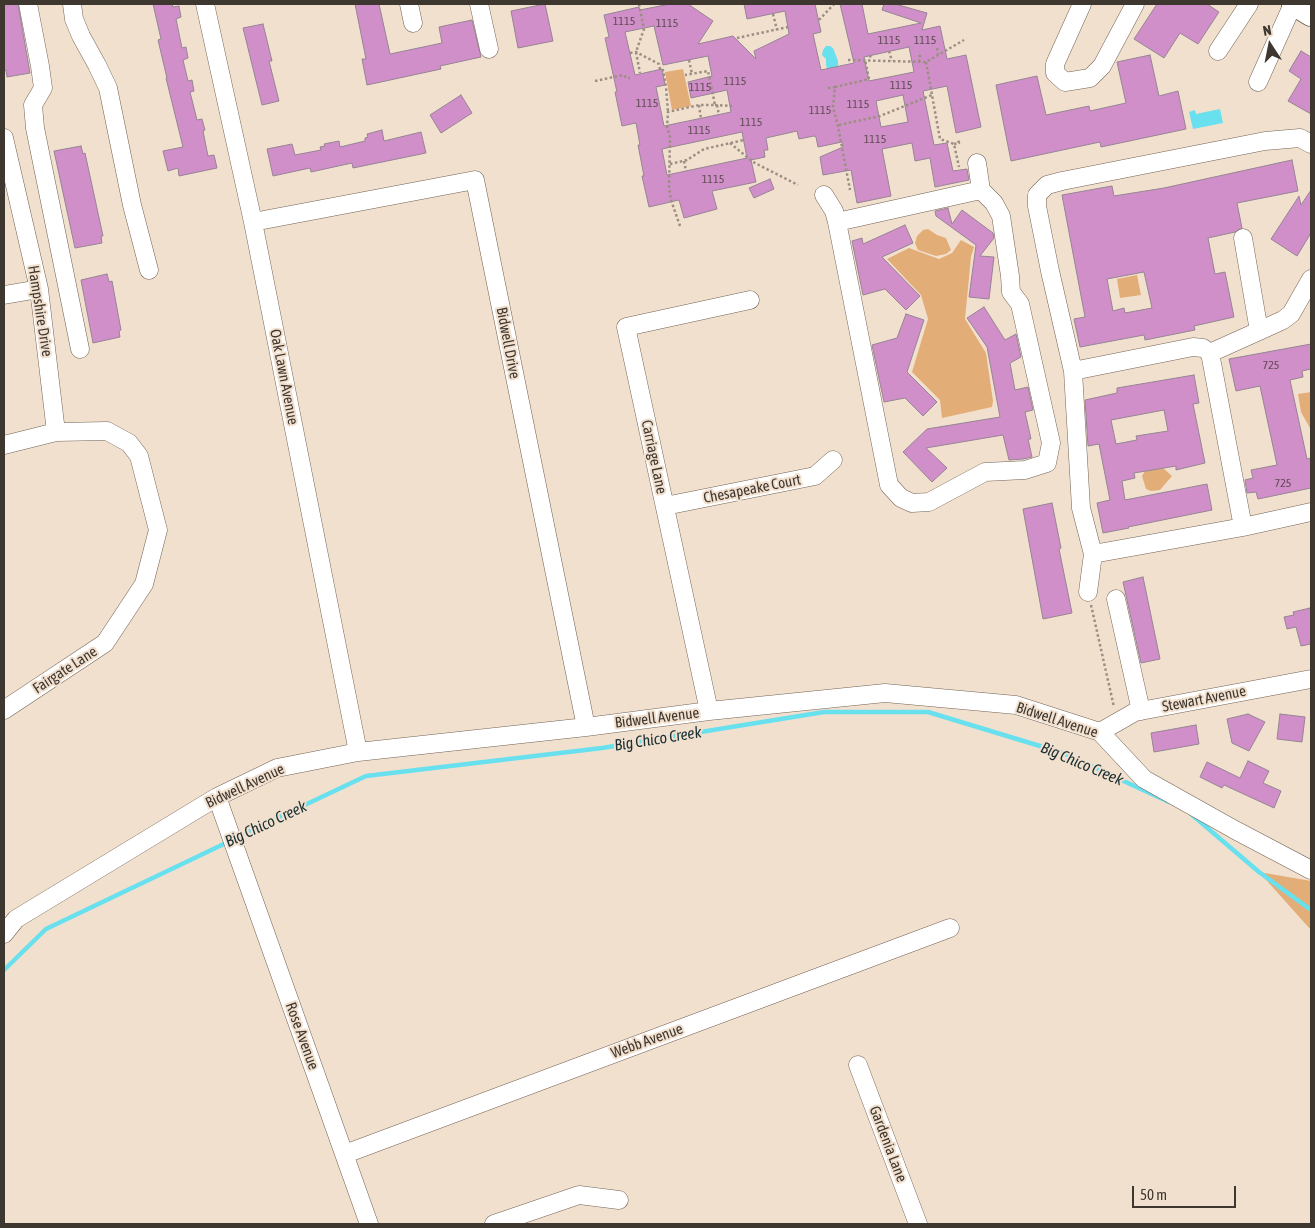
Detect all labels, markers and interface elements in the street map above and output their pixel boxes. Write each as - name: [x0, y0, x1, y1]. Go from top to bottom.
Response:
- house number: 1115: [613, 14, 635, 28]
- house number: 1115: [656, 16, 678, 30]
- north arrow: [1245, 20, 1295, 70]
- text: N: [1262, 22, 1273, 39]
- house number: 1115: [878, 33, 900, 47]
- house number: 1115: [914, 33, 936, 47]
- house number: 1115: [724, 74, 746, 88]
- house number: 1115: [890, 78, 912, 92]
- house number: 1115: [689, 80, 711, 94]
- house number: 1115: [636, 96, 658, 110]
- house number: 1115: [847, 97, 869, 111]
- house number: 1115: [809, 103, 831, 117]
- house number: 1115: [740, 115, 762, 129]
- house number: 1115: [688, 123, 710, 137]
- house number: 1115: [864, 132, 886, 146]
- house number: 1115: [702, 172, 724, 186]
- street label: Hampshire Drive: [24, 264, 56, 358]
- street label: Bidwell Drive: [492, 306, 524, 380]
- street label: Oak Lawn Avenue: [266, 328, 302, 426]
- house number: 725: [1263, 358, 1279, 372]
- street label: Carriage Lane: [637, 419, 671, 495]
- street label: Chesapeake Court: [702, 471, 802, 507]
- house number: 725: [1275, 476, 1291, 490]
- street label: Fairgate Lane: [29, 643, 101, 697]
- street label: Stewart Avenue: [1161, 682, 1247, 716]
- street label: Bidwell Avenue: [1014, 698, 1100, 742]
- street label: Bidwell Avenue: [614, 704, 700, 732]
- water label: Big Chico Creek: [613, 723, 703, 755]
- water label: Big Chico Creek: [1038, 738, 1126, 790]
- street label: Bidwell Avenue: [203, 760, 287, 812]
- water label: Big Chico Creek: [222, 797, 310, 851]
- street label: Rose Avenue: [282, 1000, 322, 1072]
- street label: Webb Avenue: [609, 1020, 685, 1062]
- street label: Gardenia Lane: [865, 1103, 911, 1185]
- scale bar: [1135, 1176, 1239, 1208]
- text: 50 m: [1140, 1186, 1167, 1203]

